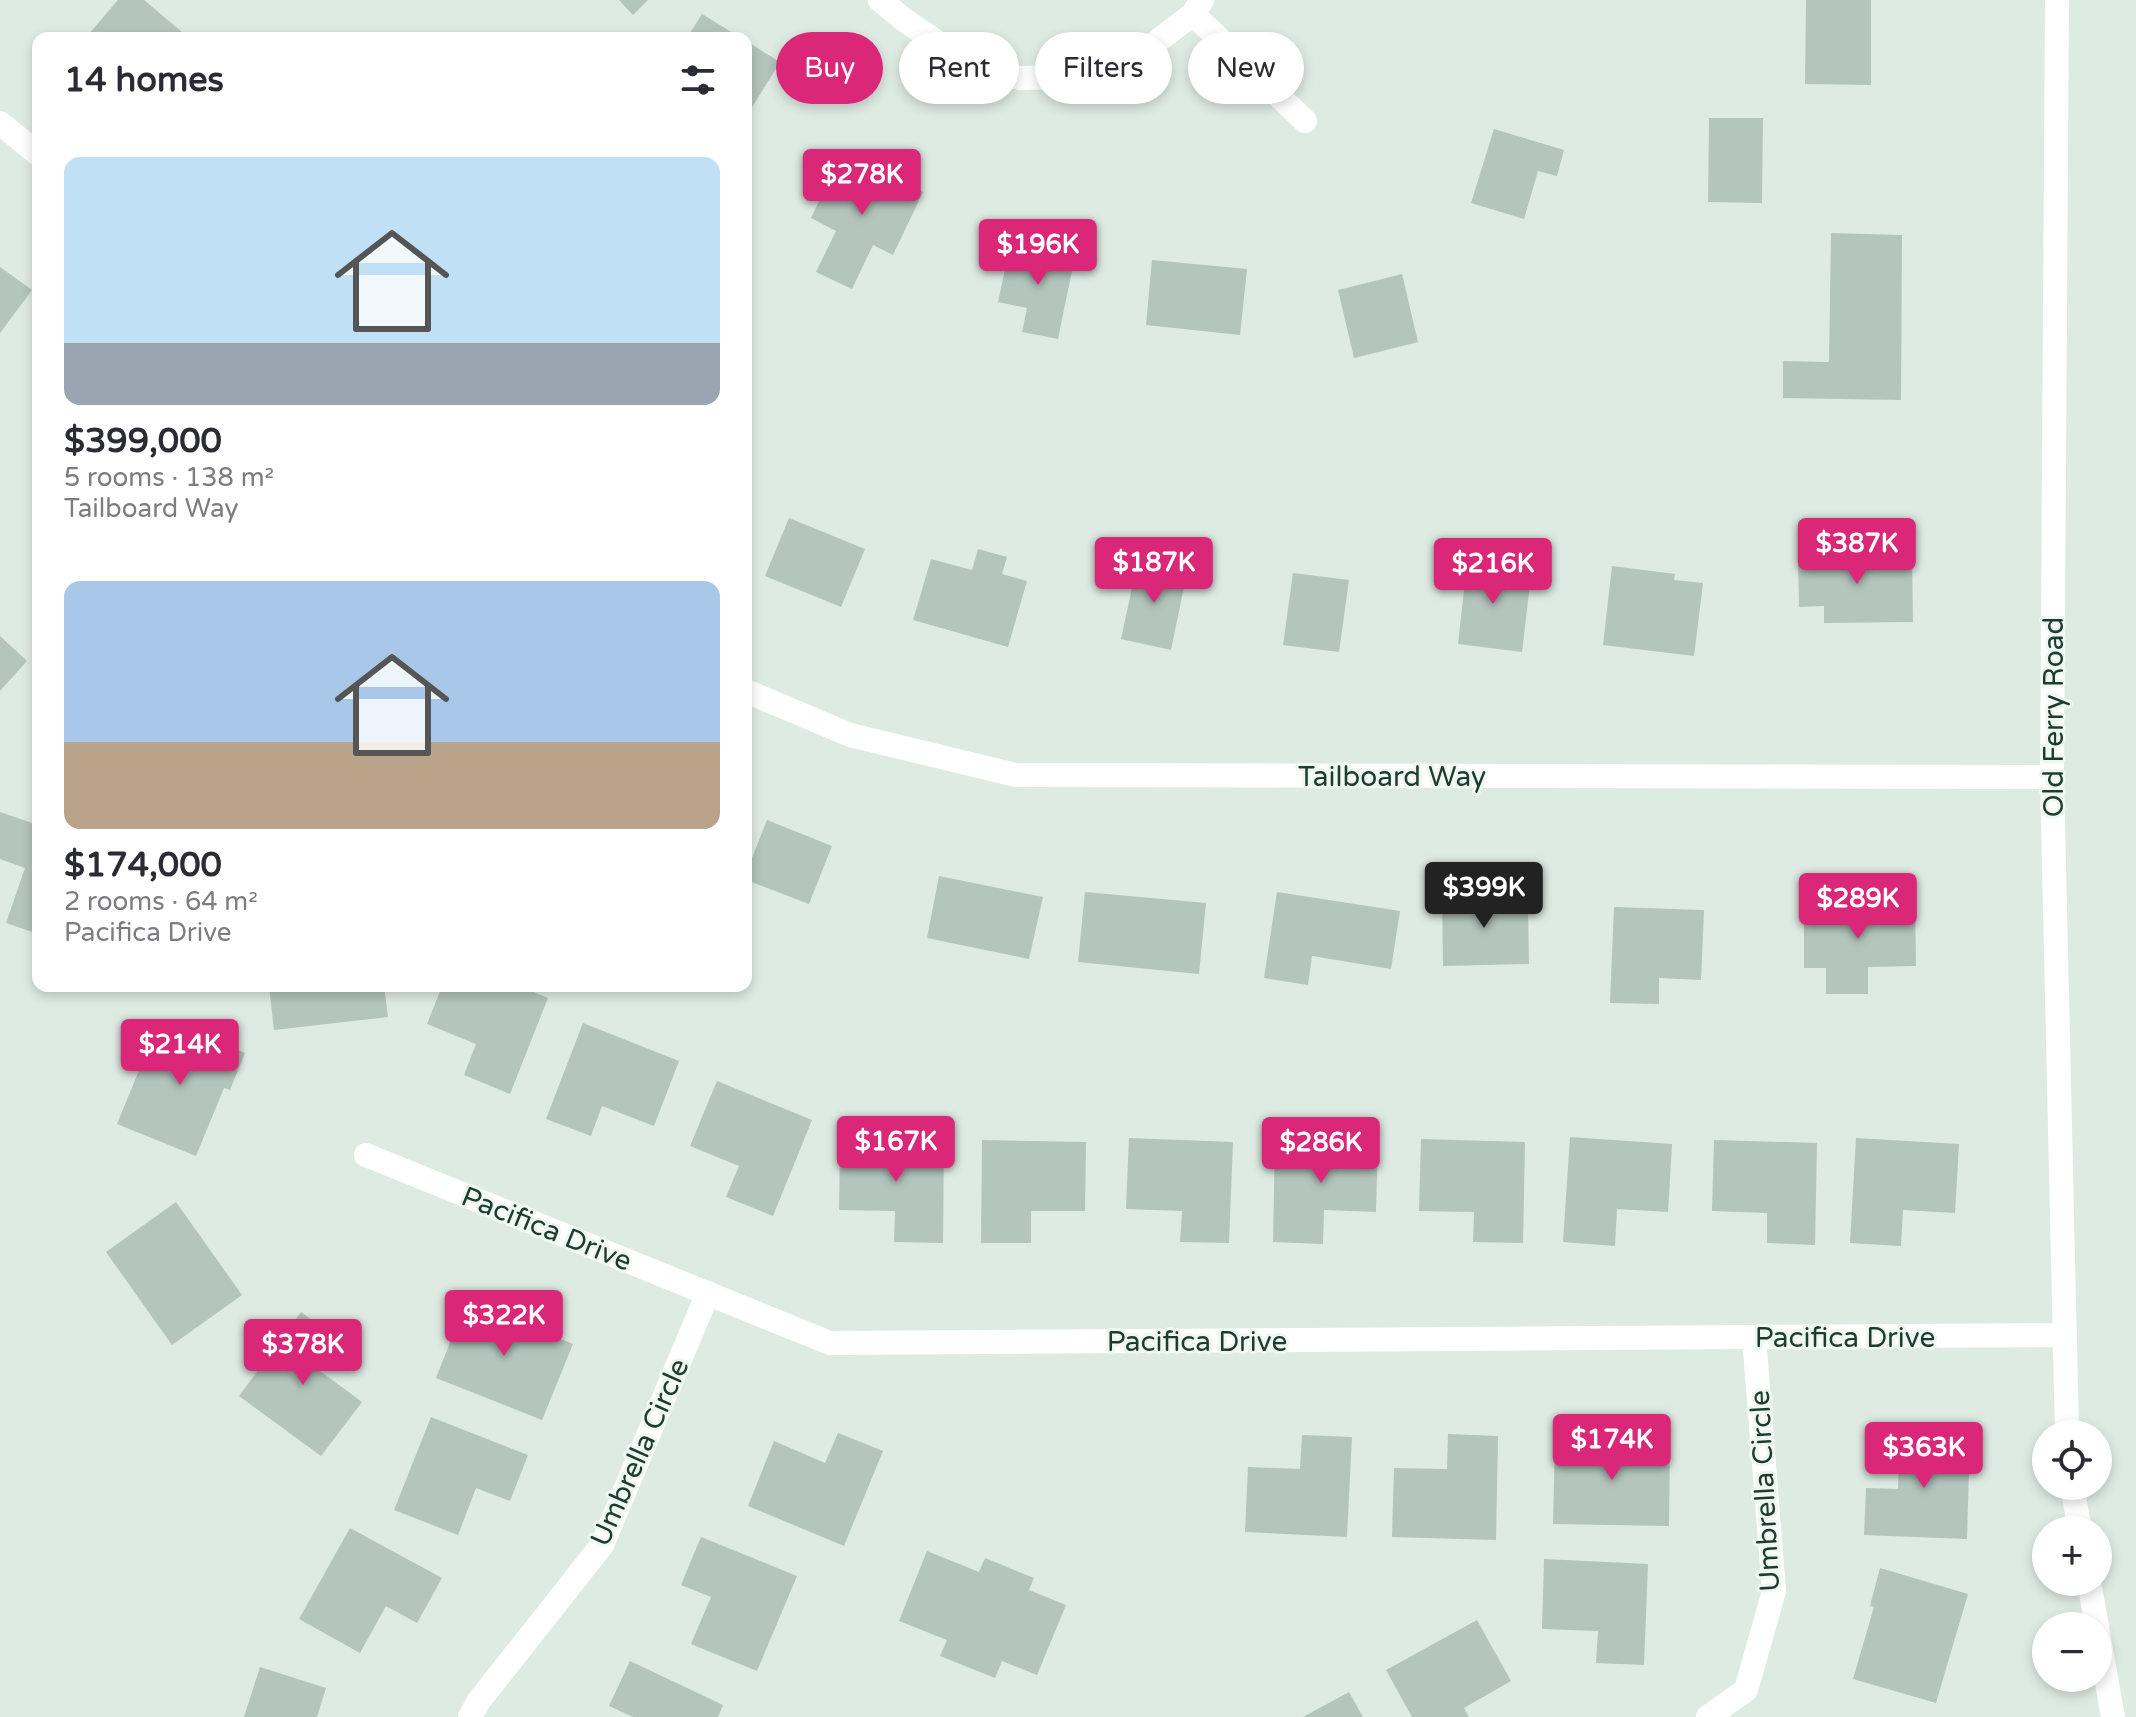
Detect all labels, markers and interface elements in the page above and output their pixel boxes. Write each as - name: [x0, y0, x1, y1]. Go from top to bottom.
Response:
- chip: Buy: [776, 32, 883, 104]
- chip: Rent: [899, 32, 1019, 104]
- chip: Filters: [1035, 32, 1172, 104]
- chip: New: [1188, 32, 1304, 104]
- icon: filters: [676, 58, 720, 102]
- text: 14 homes: [64, 60, 224, 101]
- pin: $278K: [806, 149, 918, 217]
- text: $278K: [821, 159, 903, 190]
- icon: home: [320, 209, 464, 353]
- pin: $196K: [982, 219, 1094, 287]
- text: $196K: [997, 229, 1079, 260]
- text: $399,000: [64, 421, 222, 462]
- text: 5 rooms · 138 m²: [64, 462, 274, 493]
- text: Tailboard Way: [64, 493, 238, 524]
- pin: $387K: [1801, 518, 1913, 586]
- text: $387K: [1816, 528, 1898, 559]
- pin: $187K: [1098, 537, 1210, 605]
- pin: $216K: [1437, 538, 1549, 606]
- text: $187K: [1113, 547, 1195, 578]
- text: $216K: [1452, 548, 1534, 579]
- street label: Old Ferry Road: [2037, 617, 2071, 817]
- icon: home: [320, 633, 464, 777]
- street label: Tailboard Way: [1298, 760, 1486, 794]
- text: $174,000: [64, 845, 222, 886]
- pin: $399K: [1428, 862, 1540, 930]
- text: $399K: [1443, 872, 1525, 903]
- pin: $289K: [1802, 873, 1914, 941]
- text: $289K: [1817, 883, 1899, 914]
- text: 2 rooms · 64 m²: [64, 886, 258, 917]
- text: Pacifica Drive: [64, 917, 232, 948]
- pin: $214K: [124, 1019, 236, 1087]
- text: $214K: [139, 1029, 221, 1060]
- pin: $167K: [840, 1116, 952, 1184]
- pin: $286K: [1265, 1117, 1377, 1185]
- text: $167K: [855, 1126, 937, 1157]
- text: $286K: [1280, 1127, 1362, 1158]
- street label: Pacifica Drive: [457, 1179, 637, 1278]
- pin: $322K: [448, 1290, 560, 1358]
- text: $322K: [463, 1300, 545, 1331]
- pin: $378K: [247, 1319, 359, 1387]
- street label: Pacifica Drive: [1755, 1321, 1935, 1355]
- street label: Pacifica Drive: [1107, 1325, 1287, 1359]
- text: $378K: [262, 1329, 344, 1360]
- street label: Umbrella Circle: [583, 1353, 696, 1551]
- street label: Umbrella Circle: [1743, 1389, 1787, 1593]
- pin: $174K: [1556, 1414, 1668, 1482]
- map controls: [2032, 1420, 2112, 1692]
- button: locate: [2032, 1420, 2112, 1500]
- pin: $363K: [1868, 1422, 1980, 1490]
- text: $174K: [1571, 1424, 1653, 1455]
- text: $363K: [1883, 1432, 1965, 1463]
- button: +: [2032, 1516, 2112, 1596]
- button: −: [2032, 1612, 2112, 1692]

